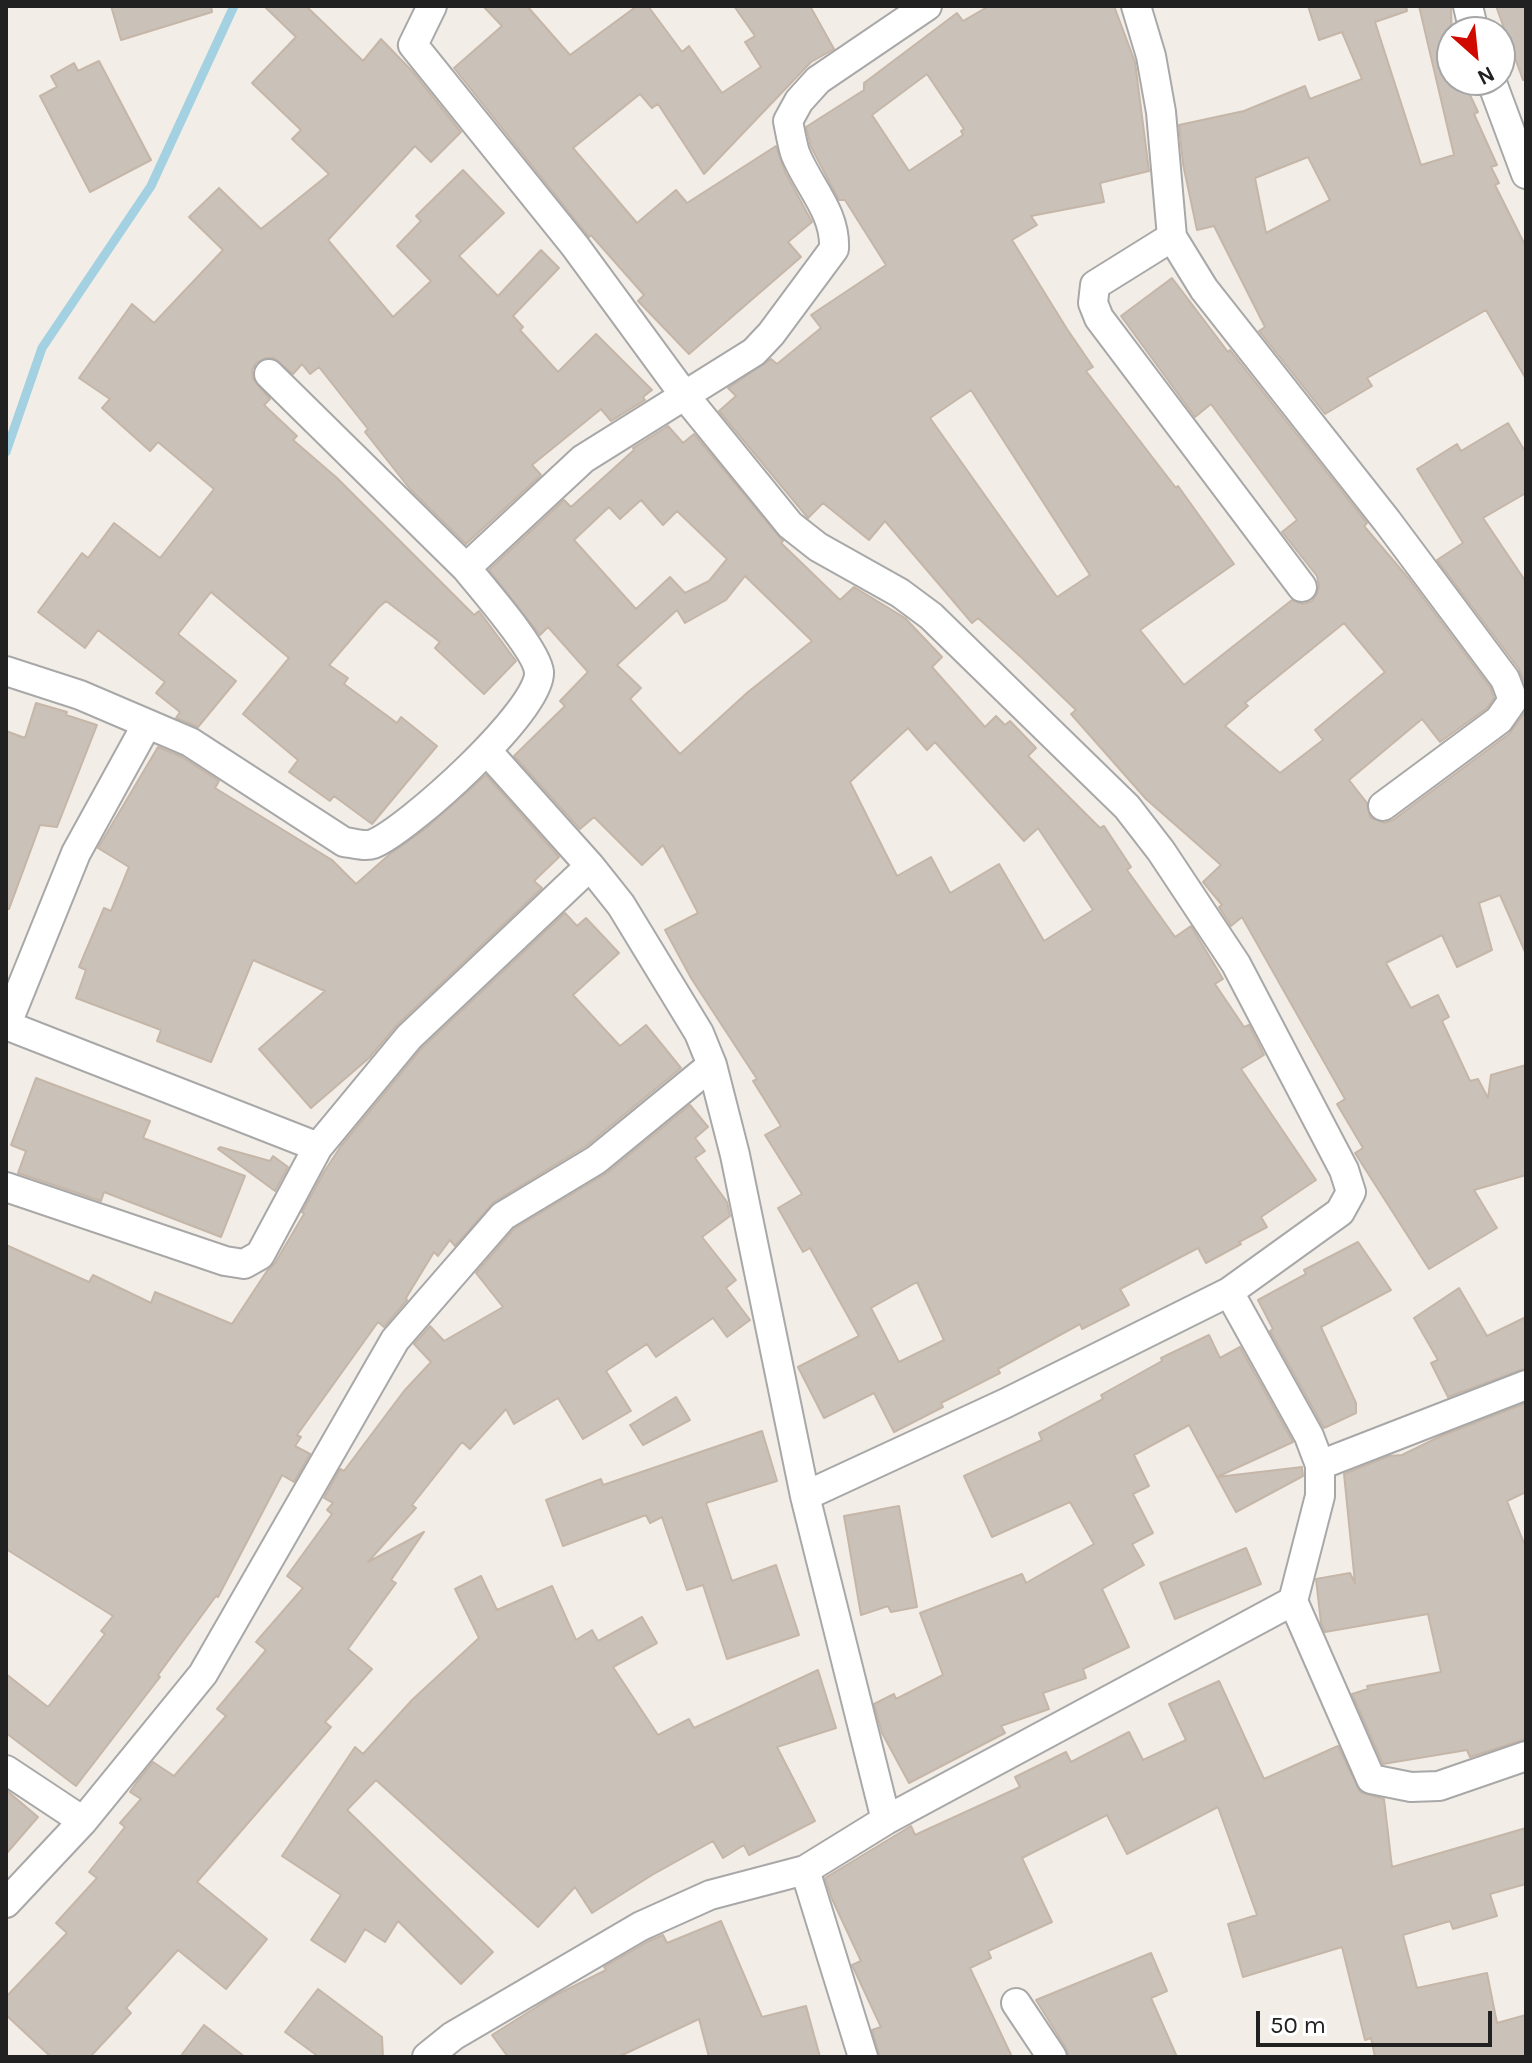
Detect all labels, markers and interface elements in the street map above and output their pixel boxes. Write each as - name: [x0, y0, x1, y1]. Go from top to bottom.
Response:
- north arrow: [1436, 16, 1516, 96]
- text: N: [1473, 60, 1499, 91]
- scale bar: [1260, 1995, 1496, 2045]
- text: 50 m: [1270, 2011, 1326, 2039]

